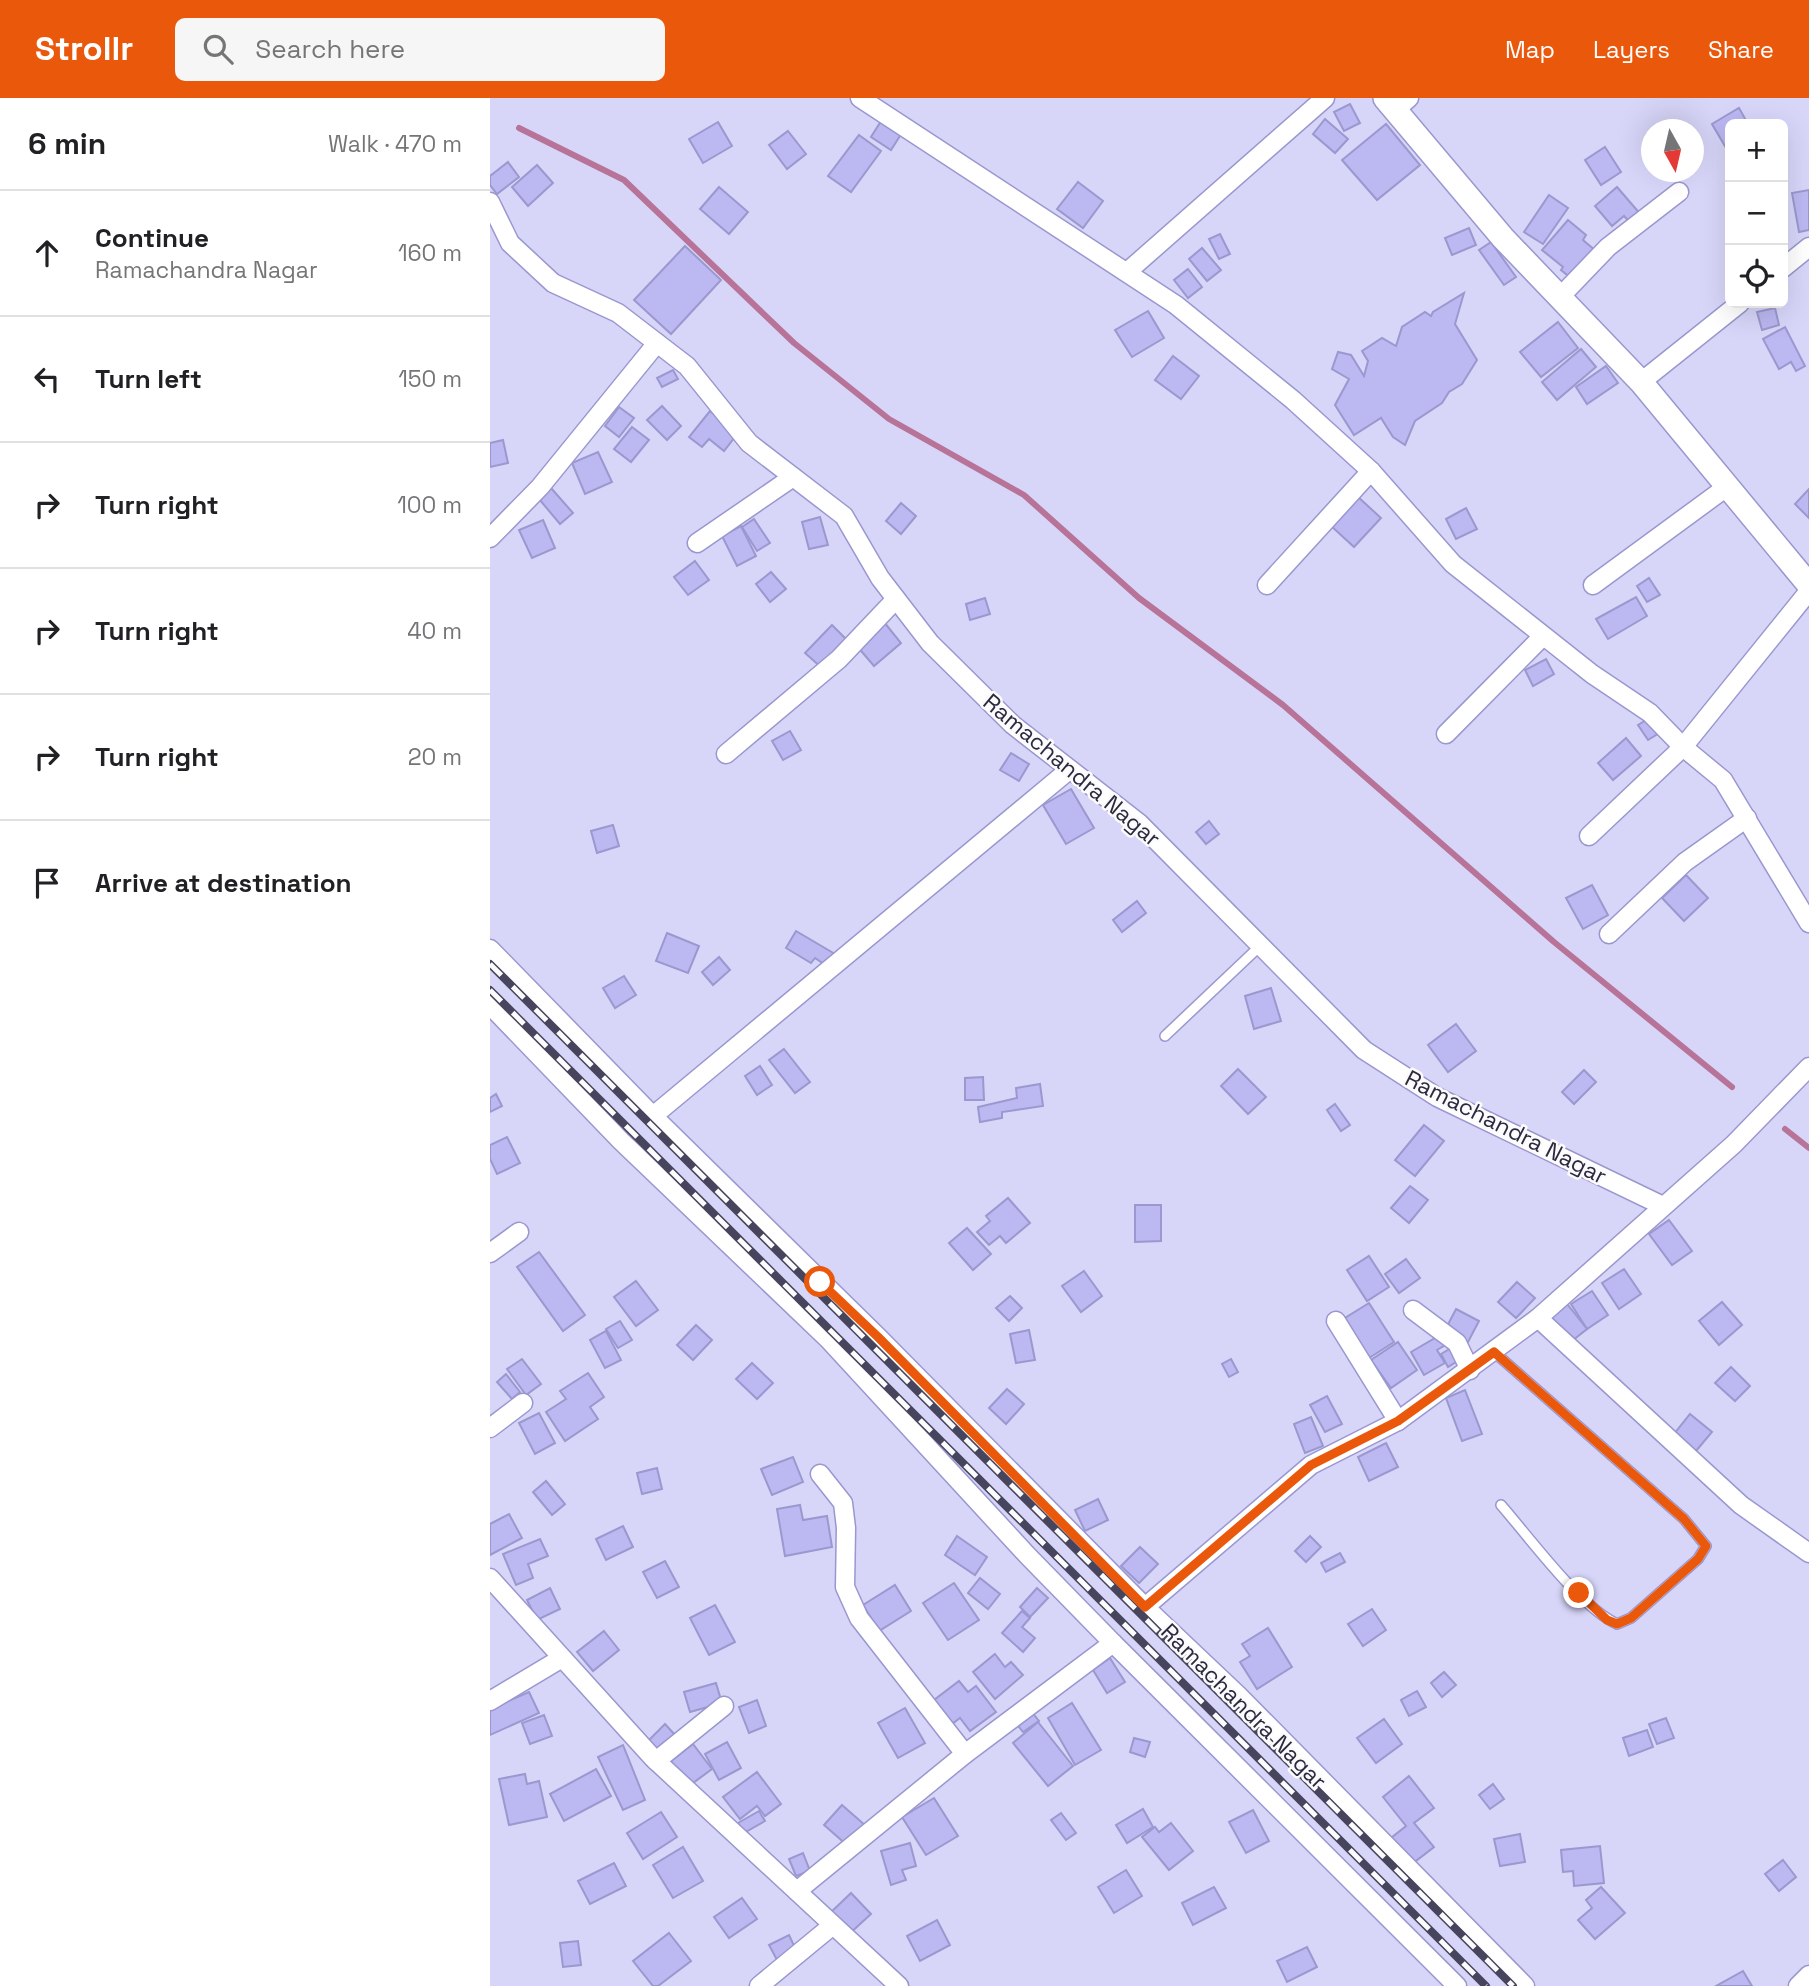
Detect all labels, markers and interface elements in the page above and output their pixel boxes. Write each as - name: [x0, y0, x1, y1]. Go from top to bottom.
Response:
- search box: [175, 18, 665, 81]
- text: Strollr: [35, 28, 133, 70]
- icon: search: [199, 30, 237, 68]
- text: Search here: [255, 32, 405, 66]
- text: Map: [1505, 34, 1555, 65]
- text: Layers: [1593, 34, 1670, 65]
- text: Share: [1708, 34, 1774, 65]
- north arrow: [1641, 119, 1704, 182]
- map controls: [1725, 119, 1788, 308]
- button: +: [1725, 119, 1788, 182]
- text: 6 min: [28, 124, 106, 163]
- text: Walk · 470 m: [328, 129, 462, 159]
- button: −: [1725, 182, 1788, 245]
- text: Continue: [95, 221, 209, 255]
- icon: ahead: [28, 234, 66, 272]
- text: 160 m: [398, 238, 462, 268]
- button: locate: [1725, 245, 1788, 308]
- text: Ramachandra Nagar: [95, 255, 318, 285]
- icon: left: [28, 360, 66, 398]
- text: Turn left: [95, 362, 202, 396]
- text: 150 m: [398, 364, 462, 394]
- icon: right: [28, 486, 66, 524]
- text: Turn right: [95, 488, 219, 522]
- text: 100 m: [397, 490, 462, 520]
- icon: right: [28, 612, 66, 650]
- text: Turn right: [95, 614, 219, 648]
- text: 40 m: [407, 616, 462, 646]
- street label: Ramachandra Nagar: [977, 687, 1167, 853]
- icon: right: [28, 738, 66, 776]
- text: Turn right: [95, 740, 219, 774]
- text: 20 m: [408, 742, 462, 772]
- icon: arrive: [28, 864, 66, 902]
- text: Arrive at destination: [95, 866, 352, 900]
- street label: Ramachandra Nagar: [1400, 1063, 1612, 1191]
- route start: [804, 1266, 835, 1297]
- route end: [1563, 1577, 1594, 1608]
- street label: Ramachandra Nagar: [1155, 1617, 1333, 1795]

